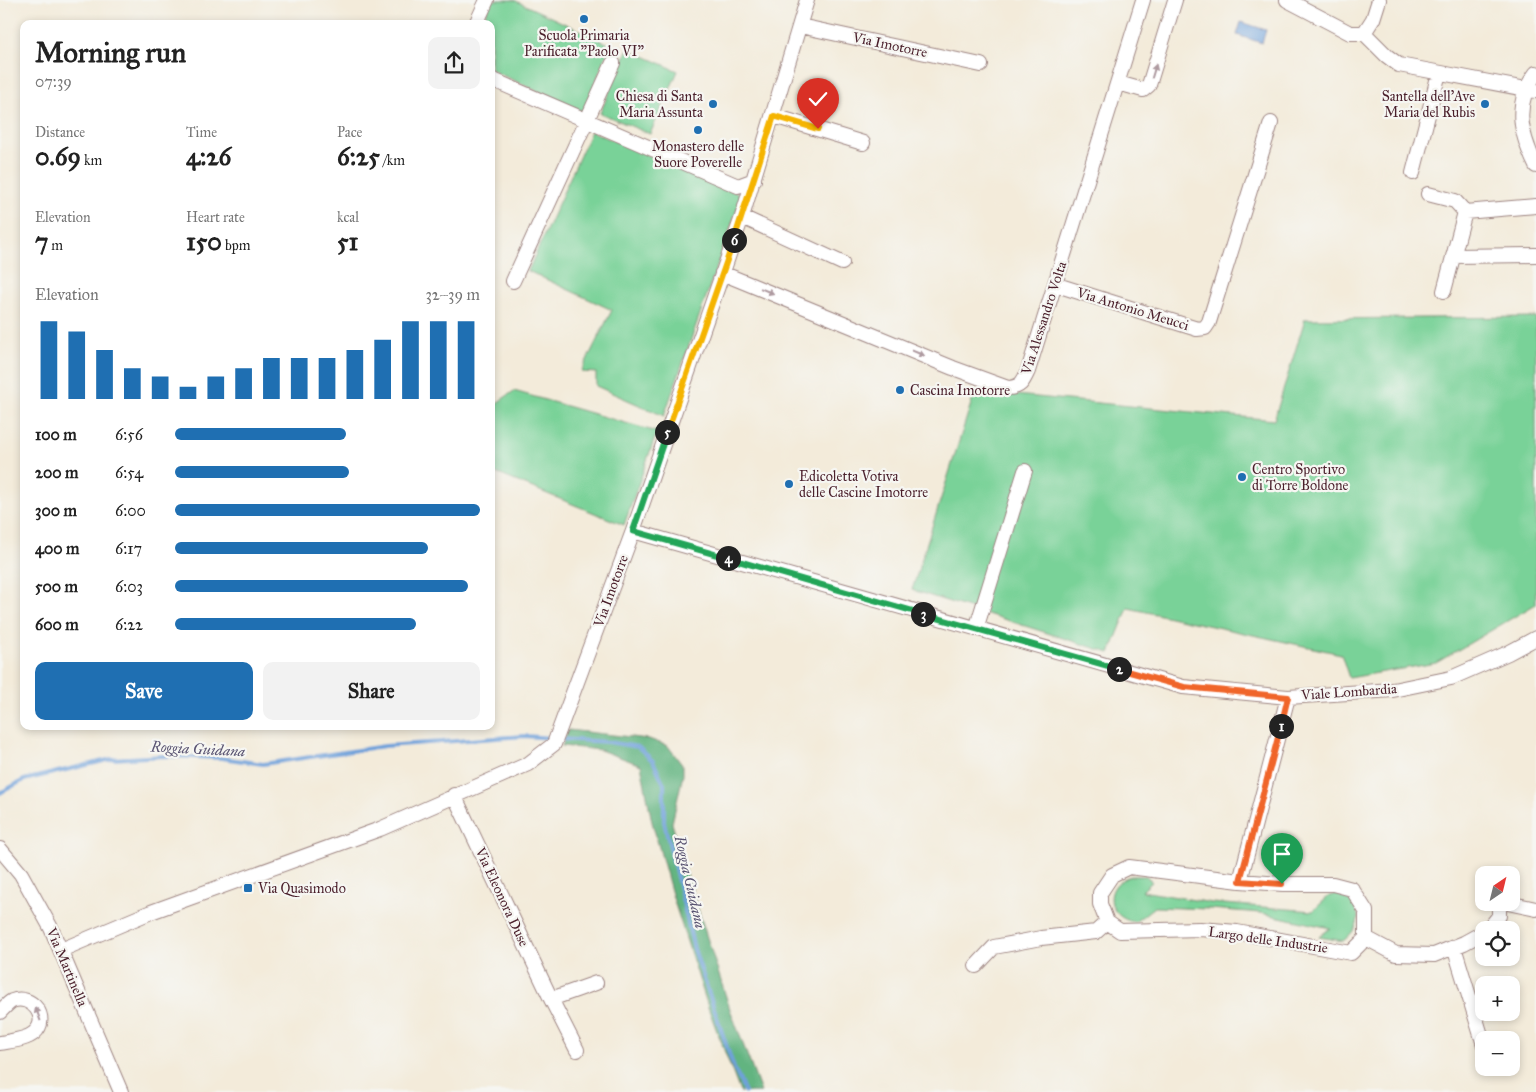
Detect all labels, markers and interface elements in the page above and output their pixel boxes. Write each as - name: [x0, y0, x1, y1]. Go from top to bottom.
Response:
- marker: Scuola Primaria Parificata "Paolo VI": [578, 13, 590, 25]
- place label: Scuola Primaria Parificata "Paolo VI": [524, 27, 644, 60]
- street label: Via Imotorre: [850, 29, 929, 61]
- text: Morning run: [35, 35, 186, 70]
- button: share: [428, 37, 480, 89]
- one-way arrow: [1150, 63, 1158, 78]
- text: 07:39: [35, 72, 72, 91]
- pin: [797, 78, 839, 129]
- icon: check: [804, 85, 832, 113]
- place label: Chiesa di Santa Maria Assunta: [616, 88, 703, 121]
- place label: Santella dell'Ave Maria del Rubis: [1382, 88, 1475, 121]
- marker: Chiesa di Santa Maria Assunta: [707, 98, 719, 110]
- marker: Santella dell'Ave Maria del Rubis: [1479, 98, 1491, 110]
- text: Distance: [35, 124, 85, 141]
- text: Time: [186, 124, 217, 141]
- text: Pace: [337, 124, 362, 141]
- marker: Monastero delle Suore Poverelle: [692, 124, 704, 136]
- place label: Monastero delle Suore Poverelle: [652, 138, 744, 171]
- text: 0.69: [35, 141, 81, 172]
- text: 4:26: [186, 141, 231, 172]
- text: 6:25: [337, 141, 380, 172]
- text: km: [81, 152, 102, 169]
- text: /km: [380, 152, 405, 169]
- text: Elevation: [35, 209, 91, 226]
- text: Heart rate: [186, 209, 245, 226]
- text: kcal: [337, 209, 359, 226]
- text: 7: [35, 226, 48, 257]
- text: 150: [186, 226, 222, 257]
- text: 51: [337, 226, 359, 257]
- pin: 6: [722, 228, 746, 252]
- text: 6: [731, 232, 738, 249]
- text: m: [48, 237, 63, 254]
- text: bpm: [222, 237, 250, 254]
- street label: Via Alessandro Volta: [1017, 259, 1070, 378]
- street label: Via Antonio Meucci: [1074, 284, 1191, 334]
- text: Elevation: [35, 285, 99, 304]
- text: 32–39 m: [425, 285, 480, 304]
- one-way arrow: [760, 287, 775, 295]
- one-way arrow: [910, 350, 925, 357]
- place label: Cascina Imotorre: [910, 382, 1010, 399]
- marker: Cascina Imotorre: [894, 384, 906, 396]
- pin: 5: [654, 420, 680, 444]
- text: 5: [664, 424, 671, 441]
- text: 100 m: [35, 425, 77, 444]
- text: 6:56: [115, 425, 143, 444]
- place label: Centro Sportivo di Torre Boldone: [1252, 461, 1349, 494]
- text: 200 m: [35, 463, 78, 482]
- text: 6:54: [115, 463, 143, 482]
- place label: Edicoletta Votiva delle Cascine Imotorre: [799, 468, 928, 501]
- marker: Centro Sportivo di Torre Boldone: [1236, 471, 1248, 483]
- marker: Edicoletta Votiva delle Cascine Imotorre: [783, 478, 795, 490]
- text: 300 m: [35, 501, 77, 520]
- text: 6:00: [115, 501, 146, 520]
- text: 400 m: [35, 539, 79, 558]
- text: 6:17: [115, 539, 142, 558]
- pin: 4: [716, 546, 740, 570]
- text: 4: [725, 550, 732, 567]
- street label: Via Imotorre: [590, 552, 632, 630]
- text: 500 m: [35, 577, 78, 596]
- text: 6:03: [115, 577, 143, 596]
- pin: 3: [910, 602, 936, 626]
- text: 3: [921, 606, 926, 623]
- text: 600 m: [35, 615, 79, 634]
- text: 6:22: [115, 615, 143, 634]
- pin: 2: [1106, 656, 1132, 682]
- text: 2: [1116, 661, 1123, 678]
- button: Save: [35, 662, 253, 720]
- button: Share: [263, 662, 480, 720]
- street label: Viale Lombardia: [1300, 680, 1398, 704]
- pin: 1: [1268, 714, 1294, 738]
- text: 1: [1279, 718, 1284, 735]
- water label: Roggia Guidana: [149, 737, 246, 760]
- water label: Roggia Guidana: [670, 833, 709, 930]
- pin: [1261, 833, 1303, 884]
- icon: arrive: [1268, 840, 1296, 868]
- street label: Via Eleonora Duse: [471, 844, 533, 949]
- north arrow: [1475, 866, 1520, 911]
- map controls: [1475, 866, 1520, 1076]
- place label: Via Quasimodo: [257, 880, 346, 897]
- marker: Via Quasimodo: [242, 882, 254, 894]
- button: locate: [1475, 921, 1520, 966]
- street label: Largo delle Industrie: [1207, 923, 1329, 957]
- street label: Via Martinella: [42, 924, 91, 1009]
- button: +: [1475, 976, 1520, 1021]
- one-way arrow: [33, 1006, 41, 1021]
- button: −: [1475, 1031, 1520, 1076]

